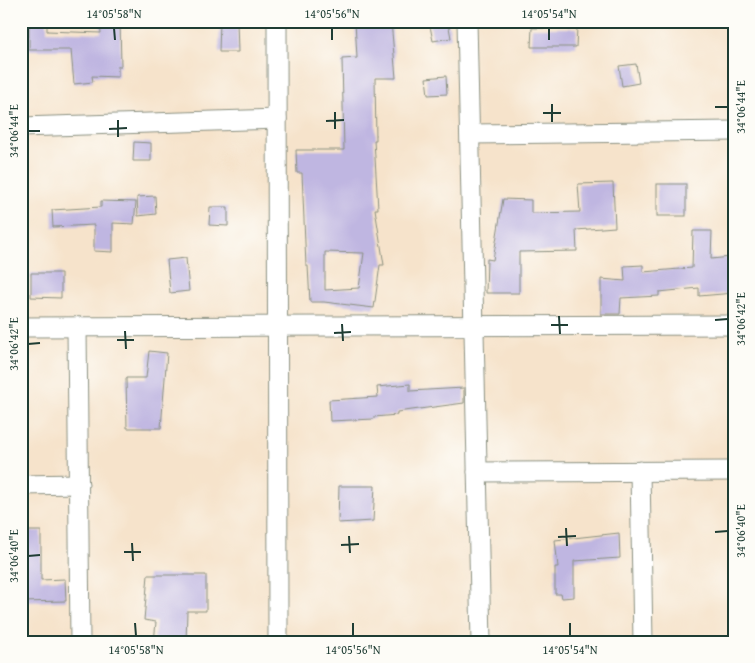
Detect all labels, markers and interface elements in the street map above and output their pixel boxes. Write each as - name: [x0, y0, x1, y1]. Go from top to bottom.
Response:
- text: 14°05'58"N: [86, 5, 142, 22]
- text: 14°05'56"N: [304, 5, 360, 22]
- text: 14°05'54"N: [521, 5, 577, 22]
- text: 34°06'44"E: [732, 80, 749, 134]
- text: 34°06'44"E: [5, 104, 22, 158]
- text: 34°06'42"E: [732, 292, 749, 346]
- text: 34°06'42"E: [5, 317, 22, 371]
- text: 34°06'40"E: [732, 504, 749, 558]
- text: 34°06'40"E: [5, 529, 22, 583]
- text: 14°05'58"N: [108, 641, 164, 658]
- text: 14°05'56"N: [325, 641, 381, 658]
- text: 14°05'54"N: [542, 641, 598, 658]

